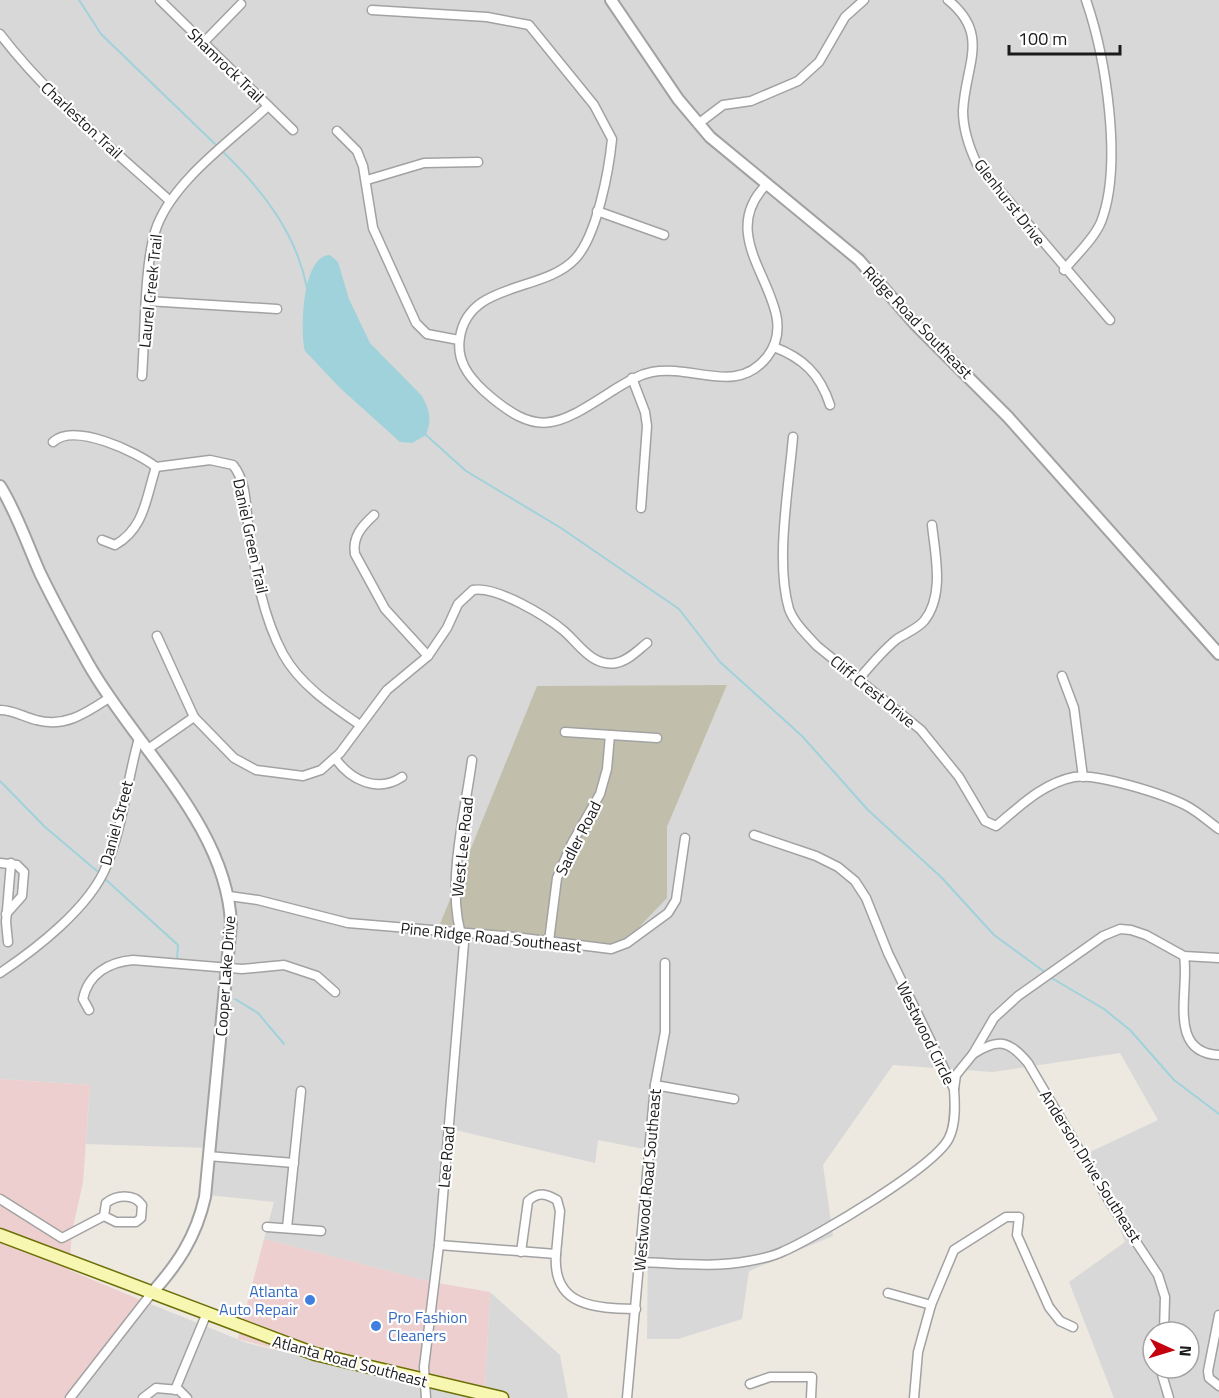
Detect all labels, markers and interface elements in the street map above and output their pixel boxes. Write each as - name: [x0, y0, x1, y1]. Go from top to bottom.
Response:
- scale bar: [1009, 18, 1120, 56]
- street label: Shamrock Trail: [182, 22, 270, 108]
- text: 100 m: [1018, 25, 1067, 52]
- street label: Charleston Trail: [36, 76, 128, 164]
- street label: Glenhurst Drive: [968, 153, 1052, 251]
- street label: Laurel Creek Trail: [132, 233, 168, 349]
- street label: Ridge Road Southeast: [858, 260, 979, 384]
- street label: Daniel Green Trail: [227, 476, 275, 596]
- street label: Cliff Crest Drive: [825, 649, 921, 733]
- street label: Daniel Street: [93, 778, 139, 868]
- street label: West Lee Road: [445, 796, 479, 898]
- street label: Sadler Road: [549, 797, 607, 879]
- street label: Cooper Lake Drive: [209, 915, 241, 1037]
- street label: Pine Ridge Road Southeast: [399, 916, 583, 958]
- street label: Westwood Circle: [891, 977, 961, 1089]
- street label: Anderson Drive Southeast: [1034, 1085, 1148, 1247]
- street label: Westwood Road Southeast: [627, 1087, 667, 1272]
- street label: Lee Road: [431, 1125, 461, 1189]
- place label: Atlanta Auto Repair: [219, 1279, 298, 1321]
- marker: Atlanta Auto Repair: [303, 1293, 317, 1307]
- place label: Pro Fashion Cleaners: [388, 1305, 467, 1347]
- marker: Pro Fashion Cleaners: [369, 1319, 383, 1333]
- north arrow: [1141, 1320, 1201, 1380]
- street label: Atlanta Road Southeast: [270, 1329, 430, 1393]
- text: N: [1174, 1345, 1198, 1357]

